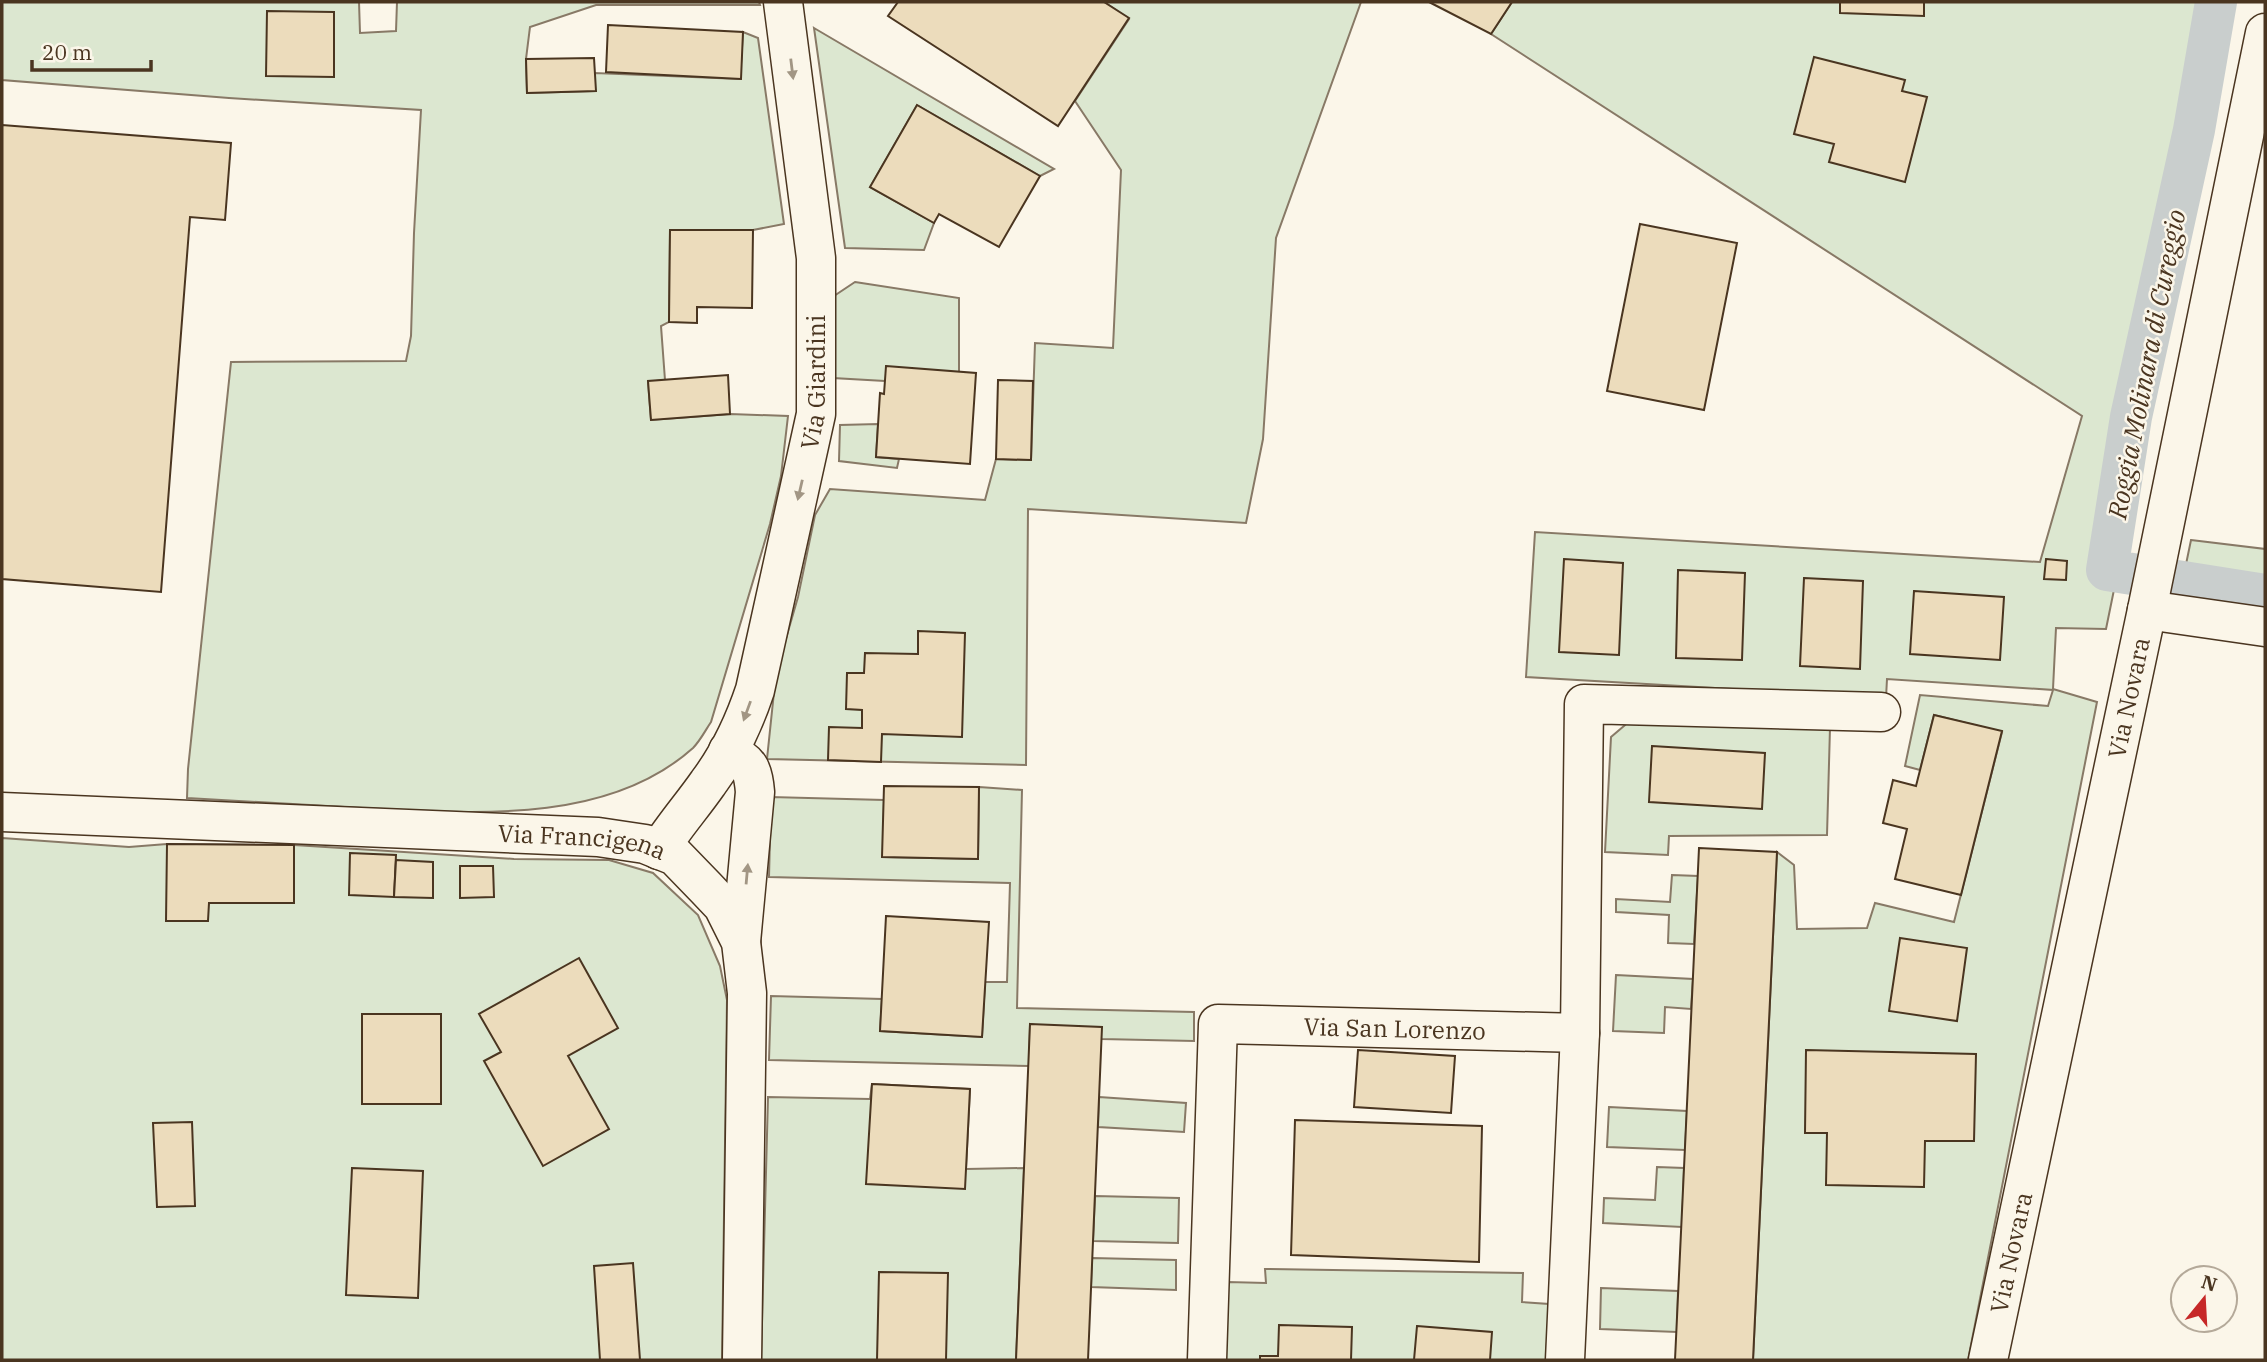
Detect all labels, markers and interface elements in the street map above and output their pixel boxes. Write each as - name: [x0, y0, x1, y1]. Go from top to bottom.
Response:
- scale bar: [32, 28, 150, 72]
- text: 20 m: [42, 38, 92, 66]
- one-way arrow: [786, 59, 797, 81]
- water label: Roggia Molinara di Cureggio: [2099, 206, 2193, 523]
- street label: Via Giardini: [793, 315, 832, 453]
- one-way arrow: [794, 479, 805, 501]
- street label: Via Novara: [2100, 634, 2157, 761]
- one-way arrow: [742, 700, 753, 721]
- street label: Via Francigena: [497, 817, 671, 867]
- one-way arrow: [742, 863, 753, 885]
- street label: Via San Lorenzo: [1303, 1010, 1486, 1047]
- street label: Via Novara: [1982, 1189, 2039, 1316]
- north arrow: [2169, 1264, 2239, 1334]
- text: N: [2198, 1269, 2220, 1297]

